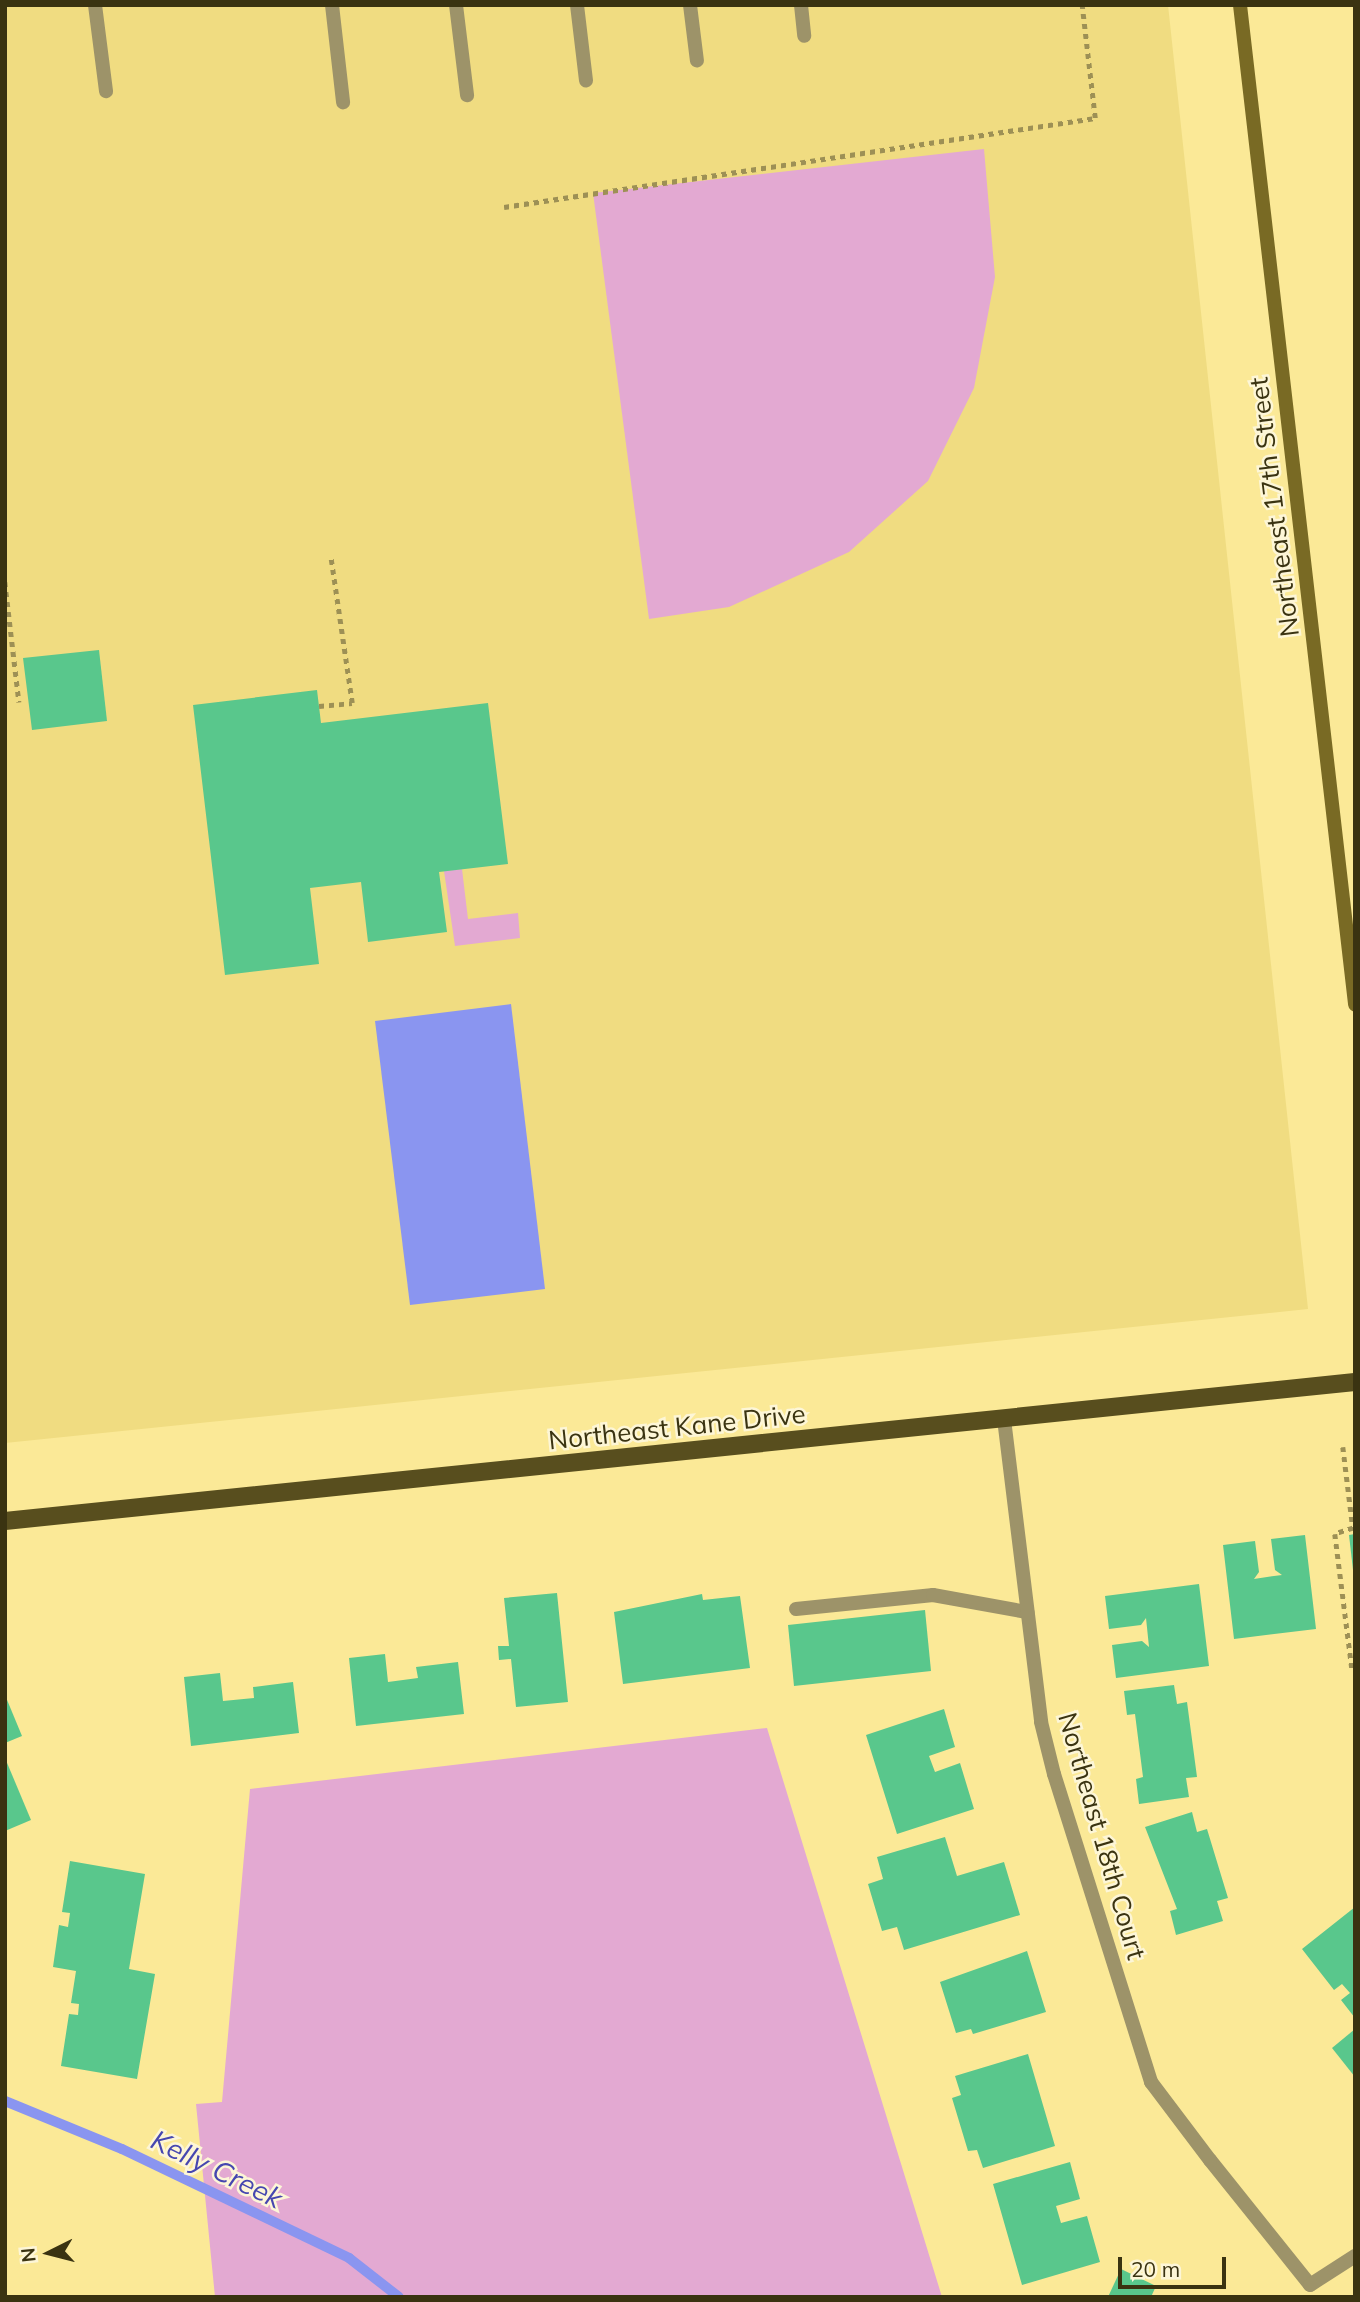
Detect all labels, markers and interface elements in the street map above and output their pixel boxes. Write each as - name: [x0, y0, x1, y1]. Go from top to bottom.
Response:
- street label: Northeast 17th Street: [1243, 375, 1305, 639]
- street label: Northeast Kane Drive: [547, 1398, 807, 1456]
- street label: Northeast 18th Court: [1052, 1709, 1152, 1963]
- water label: Kelly Creek: [146, 2123, 288, 2215]
- north arrow: [14, 2218, 84, 2288]
- scale bar: [1122, 2242, 1230, 2286]
- text: N: [15, 2247, 41, 2264]
- text: 20 m: [1131, 2256, 1180, 2282]

